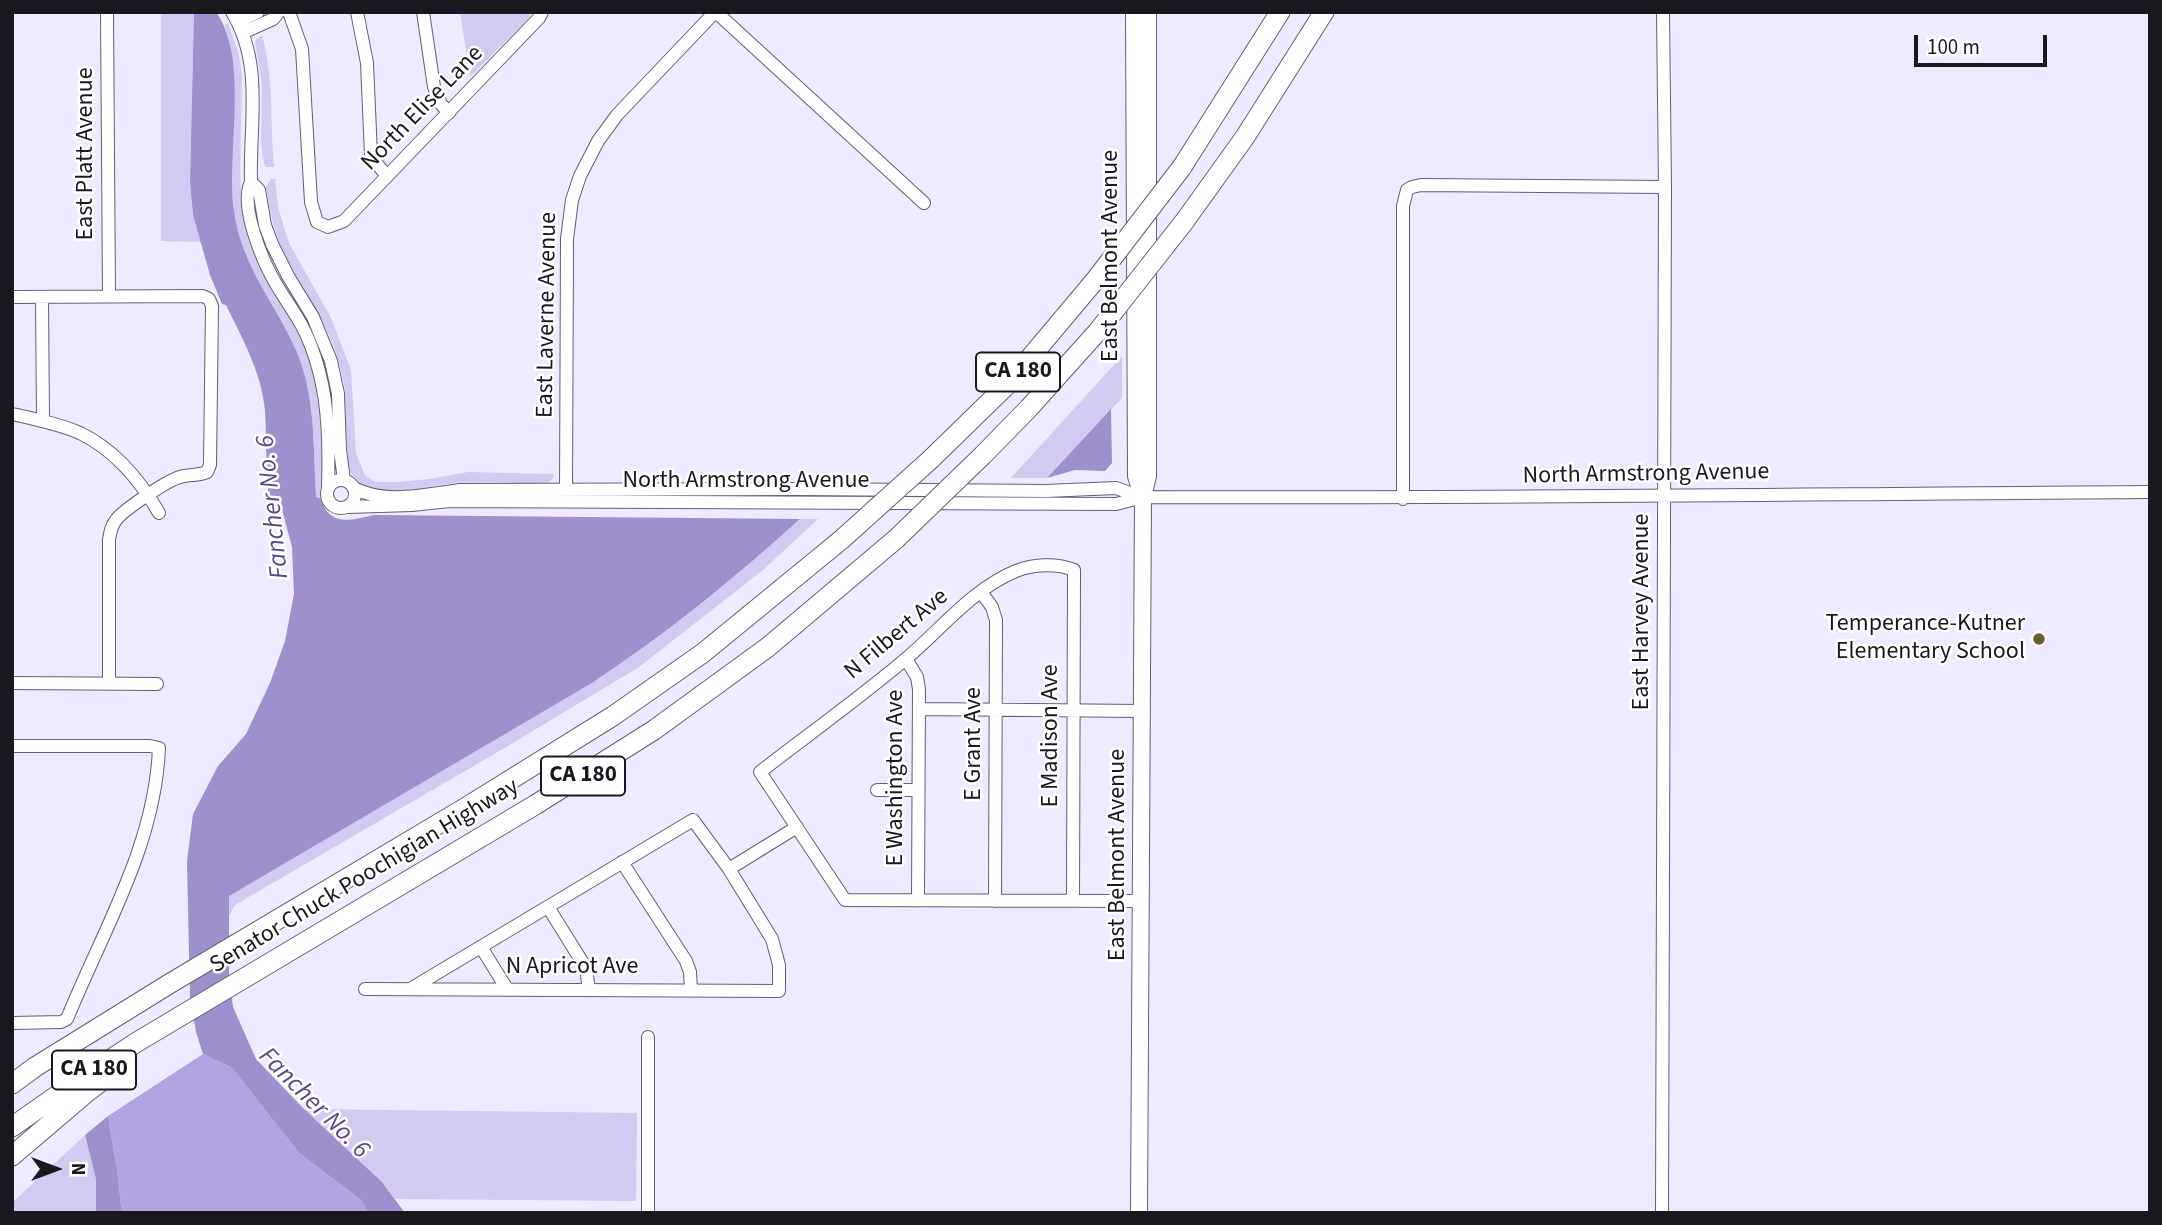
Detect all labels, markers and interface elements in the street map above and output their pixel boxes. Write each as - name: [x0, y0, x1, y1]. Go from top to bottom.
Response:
- scale bar: [1917, 21, 2050, 65]
- text: 100 m: [1927, 32, 1980, 62]
- street label: North Elise Lane: [356, 40, 490, 178]
- street label: East Platt Avenue: [73, 67, 101, 241]
- street label: East Belmont Avenue: [1098, 150, 1126, 362]
- street label: East Laverne Avenue: [532, 212, 564, 418]
- road number: CA 180: [976, 352, 1060, 392]
- water label: Fancher No. 6: [251, 434, 297, 580]
- street label: North Armstrong Avenue: [1522, 458, 1770, 492]
- street label: North Armstrong Avenue: [623, 468, 869, 496]
- street label: East Harvey Avenue: [1629, 513, 1657, 711]
- street label: N Filbert Ave: [839, 583, 955, 687]
- place label: Temperance-Kutner Elementary School: [1826, 611, 2025, 667]
- marker: Temperance-Kutner Elementary School: [2031, 631, 2047, 647]
- street label: E Madison Ave: [1038, 664, 1066, 808]
- street label: E Grant Ave: [961, 687, 989, 801]
- street label: E Washington Ave: [883, 690, 911, 866]
- street label: East Belmont Avenue: [1105, 749, 1133, 961]
- road number: CA 180: [541, 756, 625, 796]
- street label: Senator Chuck Poochigian Highway: [205, 773, 525, 981]
- street label: N Apricot Ave: [506, 954, 638, 982]
- water label: Fancher No. 6: [251, 1042, 375, 1166]
- road number: CA 180: [52, 1050, 136, 1090]
- north arrow: [21, 1134, 91, 1204]
- text: N: [64, 1163, 91, 1175]

